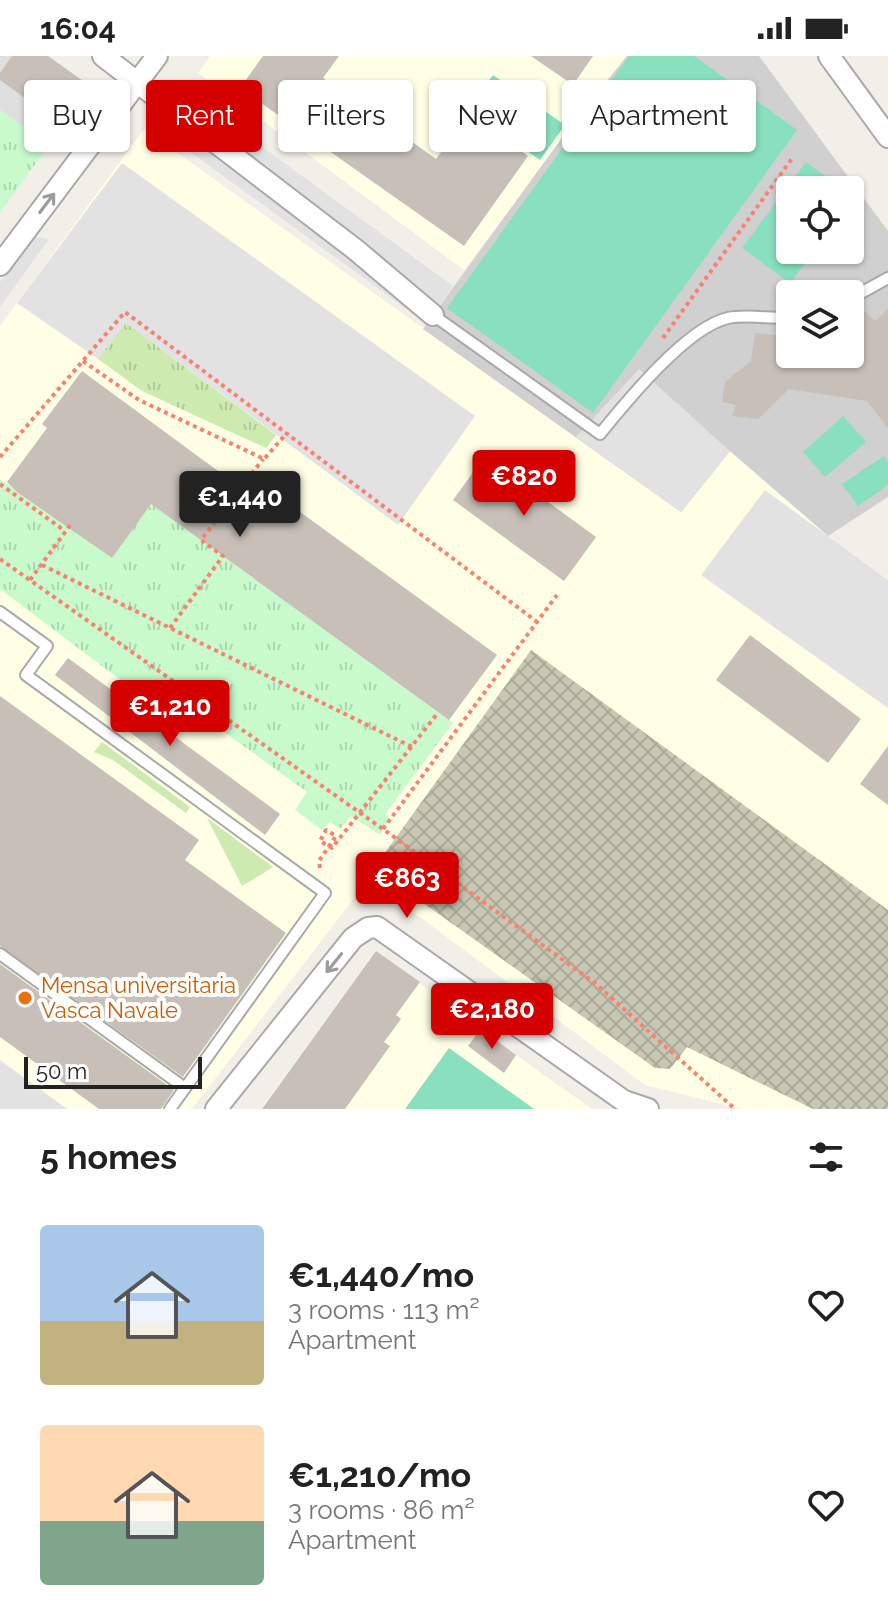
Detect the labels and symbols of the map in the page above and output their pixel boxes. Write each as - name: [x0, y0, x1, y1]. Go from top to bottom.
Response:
- one-way arrow: [39, 192, 56, 214]
- pin: €820: [477, 450, 571, 518]
- pin: €1,440: [175, 471, 305, 539]
- pin: €1,210: [105, 680, 235, 748]
- pin: €863: [360, 852, 454, 920]
- one-way arrow: [325, 952, 342, 973]
- place label: Mensa universitaria Vasca Navale: [41, 972, 236, 1023]
- pin: €2,180: [427, 983, 557, 1051]
- marker: Mensa universitaria Vasca Navale: [16, 989, 34, 1007]
- scale bar: [24, 1053, 202, 1089]

